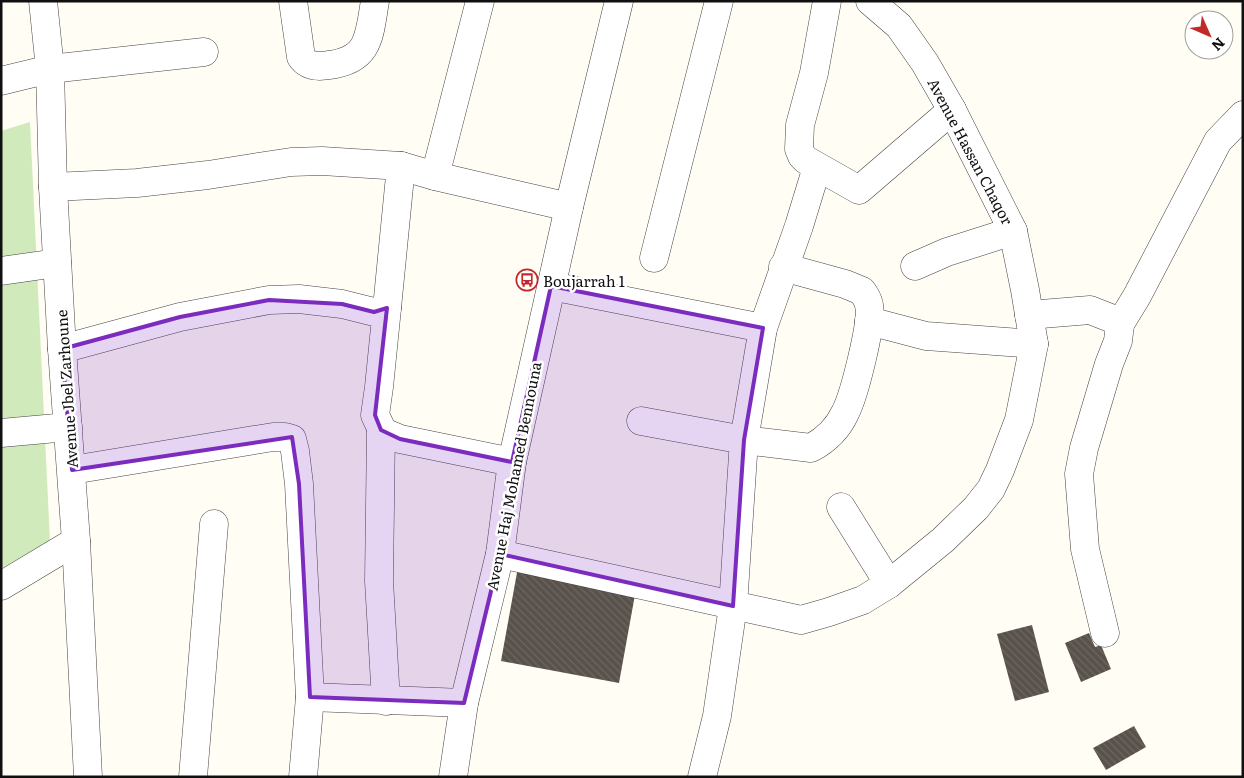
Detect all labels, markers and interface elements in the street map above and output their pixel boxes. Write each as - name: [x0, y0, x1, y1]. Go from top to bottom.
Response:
- north arrow: [1184, 10, 1234, 60]
- text: N: [1207, 34, 1230, 56]
- street label: Avenue Hassan Chaqor: [922, 73, 1020, 229]
- bus stop icon: Boujarrah 1: [515, 268, 539, 292]
- place label: Boujarrah 1: [543, 269, 625, 292]
- street label: Avenue Jbel Zarhoune: [49, 309, 83, 469]
- street label: Avenue Haj Mohamed Bennouna: [480, 359, 547, 592]

